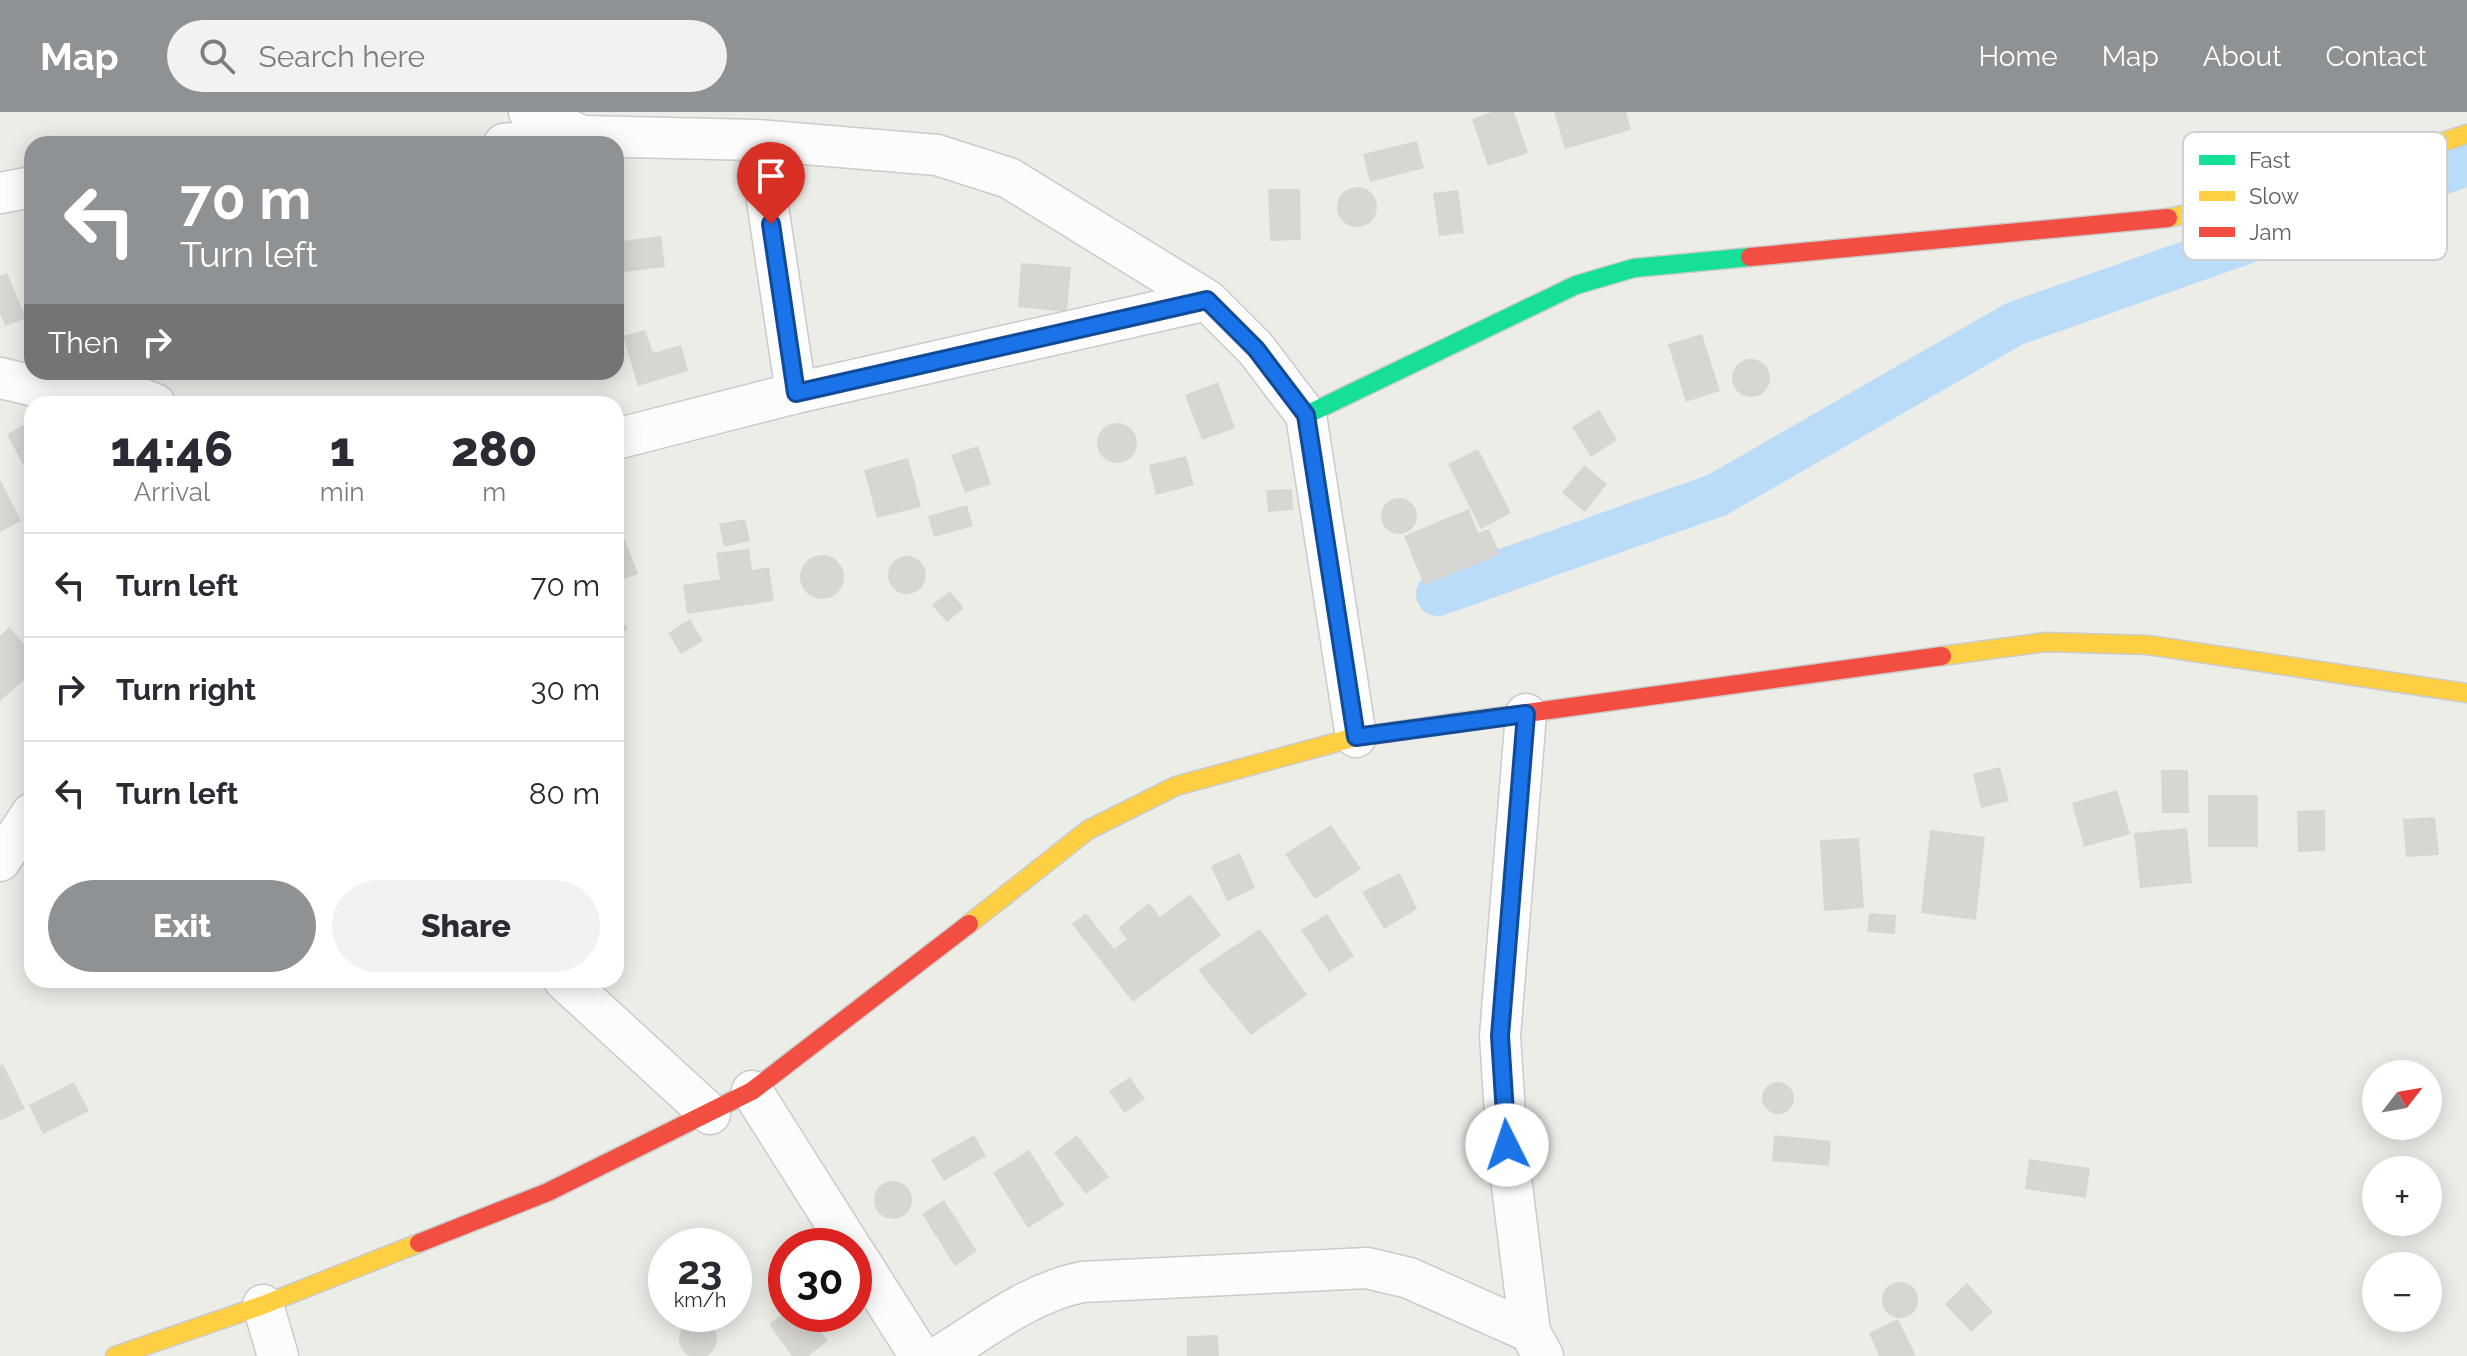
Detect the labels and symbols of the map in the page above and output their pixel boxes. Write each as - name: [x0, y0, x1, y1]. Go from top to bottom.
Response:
- legend: [2183, 132, 2447, 260]
- pin: [737, 142, 805, 224]
- text: Fast: [2249, 147, 2291, 173]
- text: Slow: [2249, 183, 2299, 209]
- text: Jam: [2249, 219, 2292, 245]
- north arrow: [2362, 1060, 2442, 1140]
- position arrow: [1465, 1103, 1549, 1187]
- speed limit sign: 30: [768, 1228, 872, 1332]

